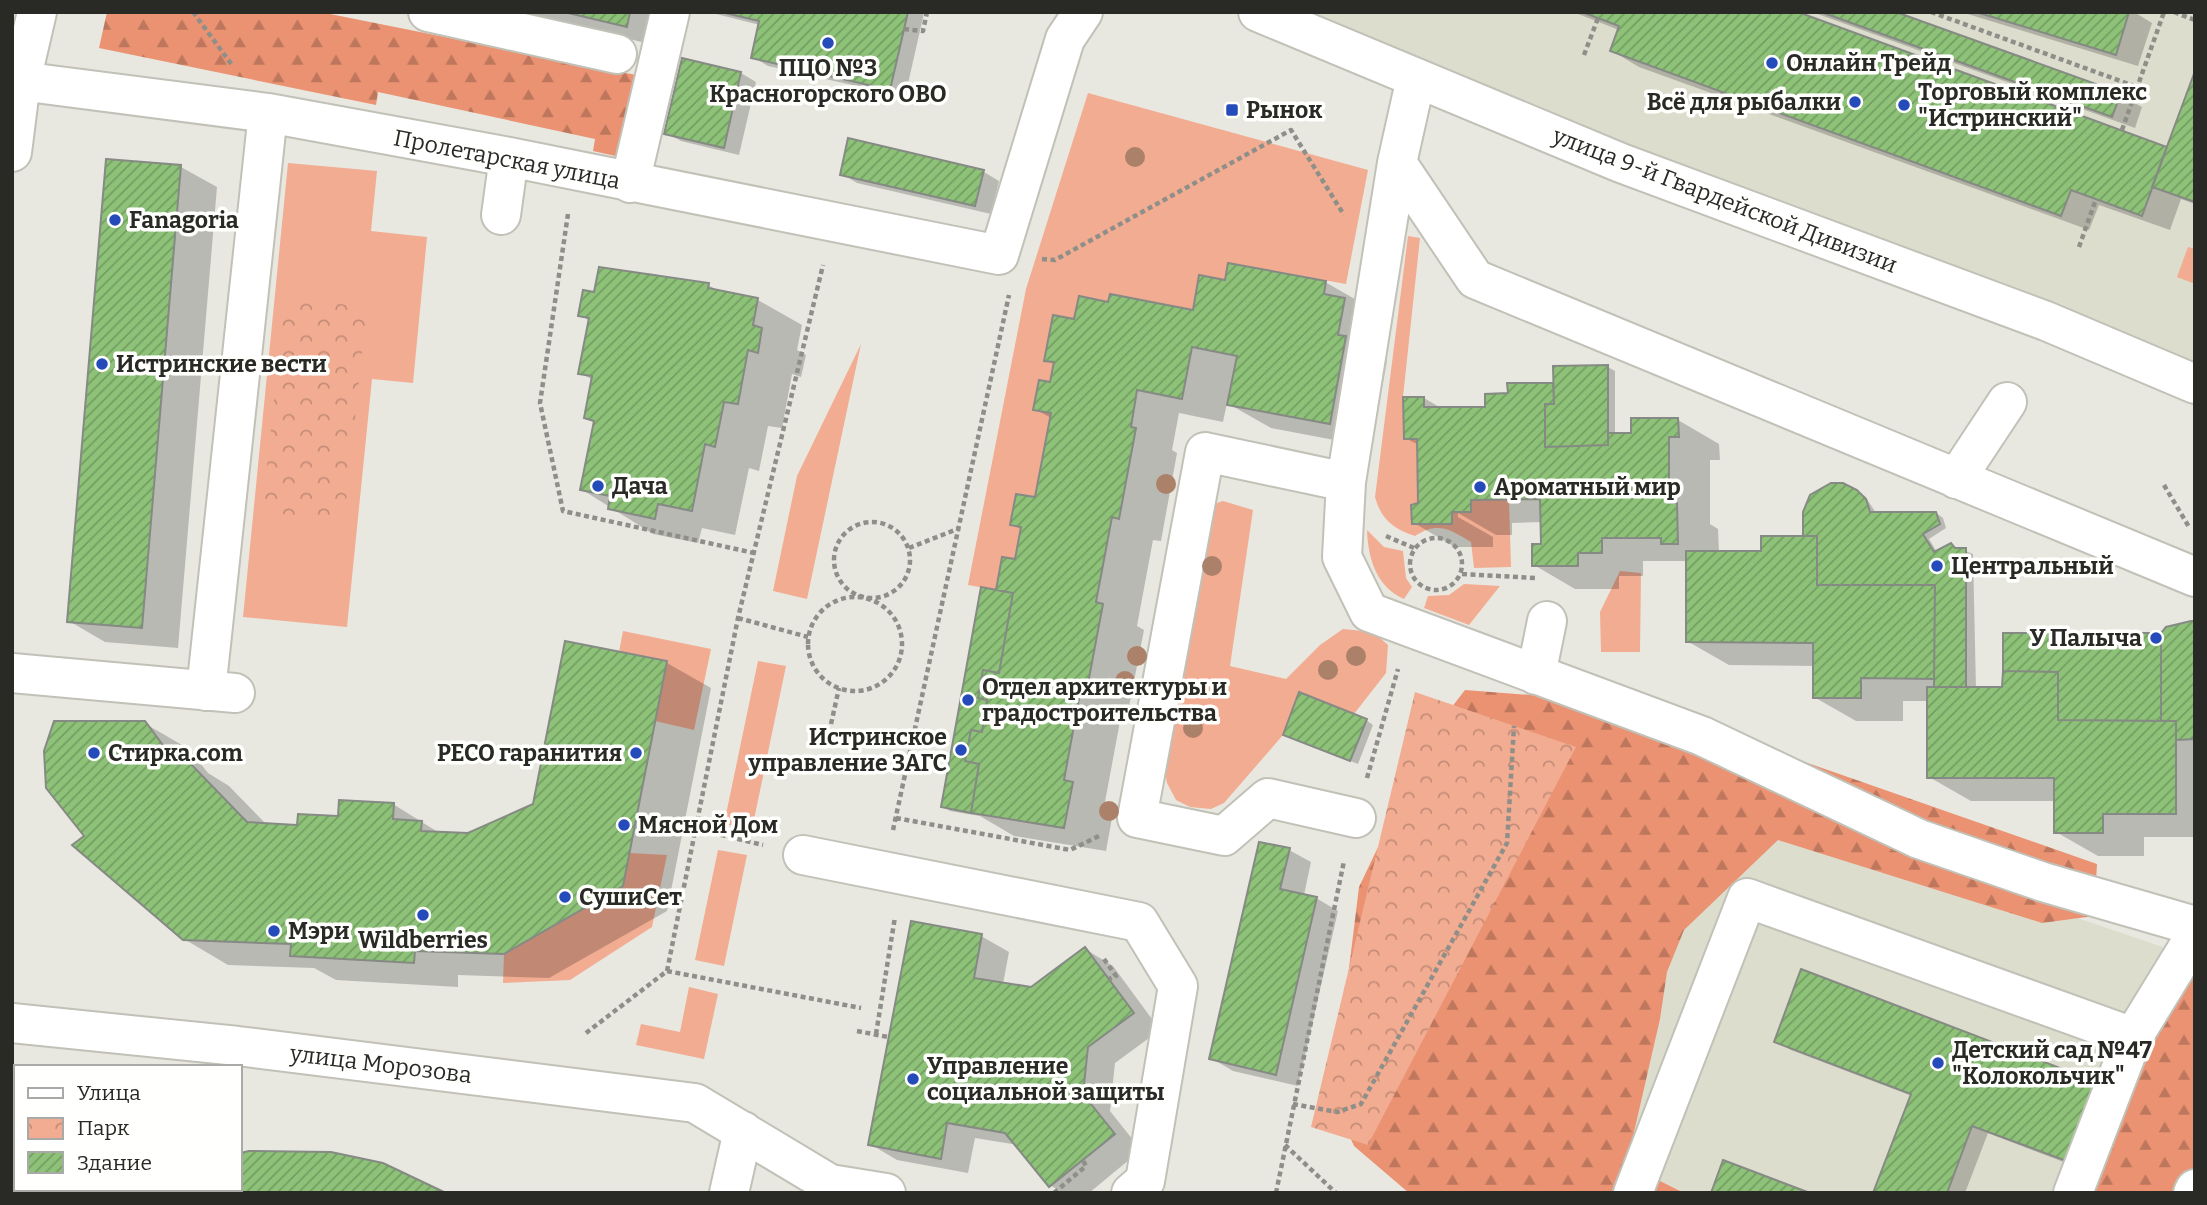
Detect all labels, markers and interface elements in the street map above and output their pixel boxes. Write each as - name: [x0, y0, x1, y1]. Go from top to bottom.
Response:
- marker: ПЦО №3 Красногорского ОВО: [820, 35, 836, 51]
- place label: Онлайн Трейд: [1786, 49, 1951, 77]
- place label: ПЦО №3 Красногорского ОВО: [709, 54, 947, 108]
- marker: Онлайн Трейд: [1764, 55, 1780, 71]
- place label: Торговый комплекс "Истринский": [1918, 78, 2147, 132]
- place label: Всё для рыбалки: [1647, 88, 1841, 116]
- marker: Всё для рыбалки: [1847, 94, 1863, 110]
- place label: Рынок: [1246, 96, 1322, 124]
- marker: Торговый комплекс "Истринский": [1896, 97, 1912, 113]
- marker: Рынок: [1224, 102, 1240, 118]
- street label: улица 9-й Гвардейской Дивизии: [1548, 121, 1901, 279]
- street label: Пролетарская улица: [391, 123, 623, 195]
- place label: Fanagoria: [129, 206, 239, 234]
- marker: Fanagoria: [107, 212, 123, 228]
- place label: Истринские вести: [116, 350, 327, 378]
- marker: Истринские вести: [94, 356, 110, 372]
- place label: Дача: [612, 472, 668, 500]
- place label: Ароматный мир: [1494, 473, 1681, 501]
- marker: Дача: [590, 478, 606, 494]
- marker: Ароматный мир: [1472, 479, 1488, 495]
- place label: Центральный: [1951, 552, 2114, 580]
- marker: Центральный: [1929, 558, 1945, 574]
- place label: У Палыча: [2030, 624, 2142, 652]
- marker: У Палыча: [2148, 630, 2164, 646]
- place label: Отдел архитектуры и градостроительства: [982, 673, 1227, 727]
- marker: Отдел архитектуры и градостроительства: [960, 692, 976, 708]
- place label: Истринское управление ЗАГС: [748, 723, 947, 777]
- place label: Стирка.com: [108, 739, 243, 767]
- place label: РЕСО гаранития: [437, 739, 622, 767]
- marker: Истринское управление ЗАГС: [953, 742, 969, 758]
- marker: Стирка.com: [86, 745, 102, 761]
- marker: РЕСО гаранития: [628, 745, 644, 761]
- place label: Мясной Дом: [638, 811, 778, 839]
- marker: Мясной Дом: [616, 817, 632, 833]
- place label: СушиСет: [579, 883, 682, 911]
- marker: СушиСет: [557, 889, 573, 905]
- marker: Wildberries: [415, 907, 431, 923]
- place label: Мэри: [288, 917, 349, 945]
- marker: Мэри: [266, 923, 282, 939]
- place label: Wildberries: [358, 926, 488, 954]
- place label: Детский сад №47 "Колокольчик": [1952, 1036, 2152, 1090]
- street label: улица Морозова: [288, 1039, 474, 1089]
- place label: Управление социальной защиты: [927, 1052, 1165, 1106]
- marker: Детский сад №47 "Колокольчик": [1930, 1055, 1946, 1071]
- legend: [14, 1065, 242, 1191]
- marker: Управление социальной защиты: [905, 1071, 921, 1087]
- text: Улица: [77, 1080, 141, 1106]
- text: Парк: [77, 1115, 130, 1141]
- text: Здание: [77, 1150, 152, 1176]

